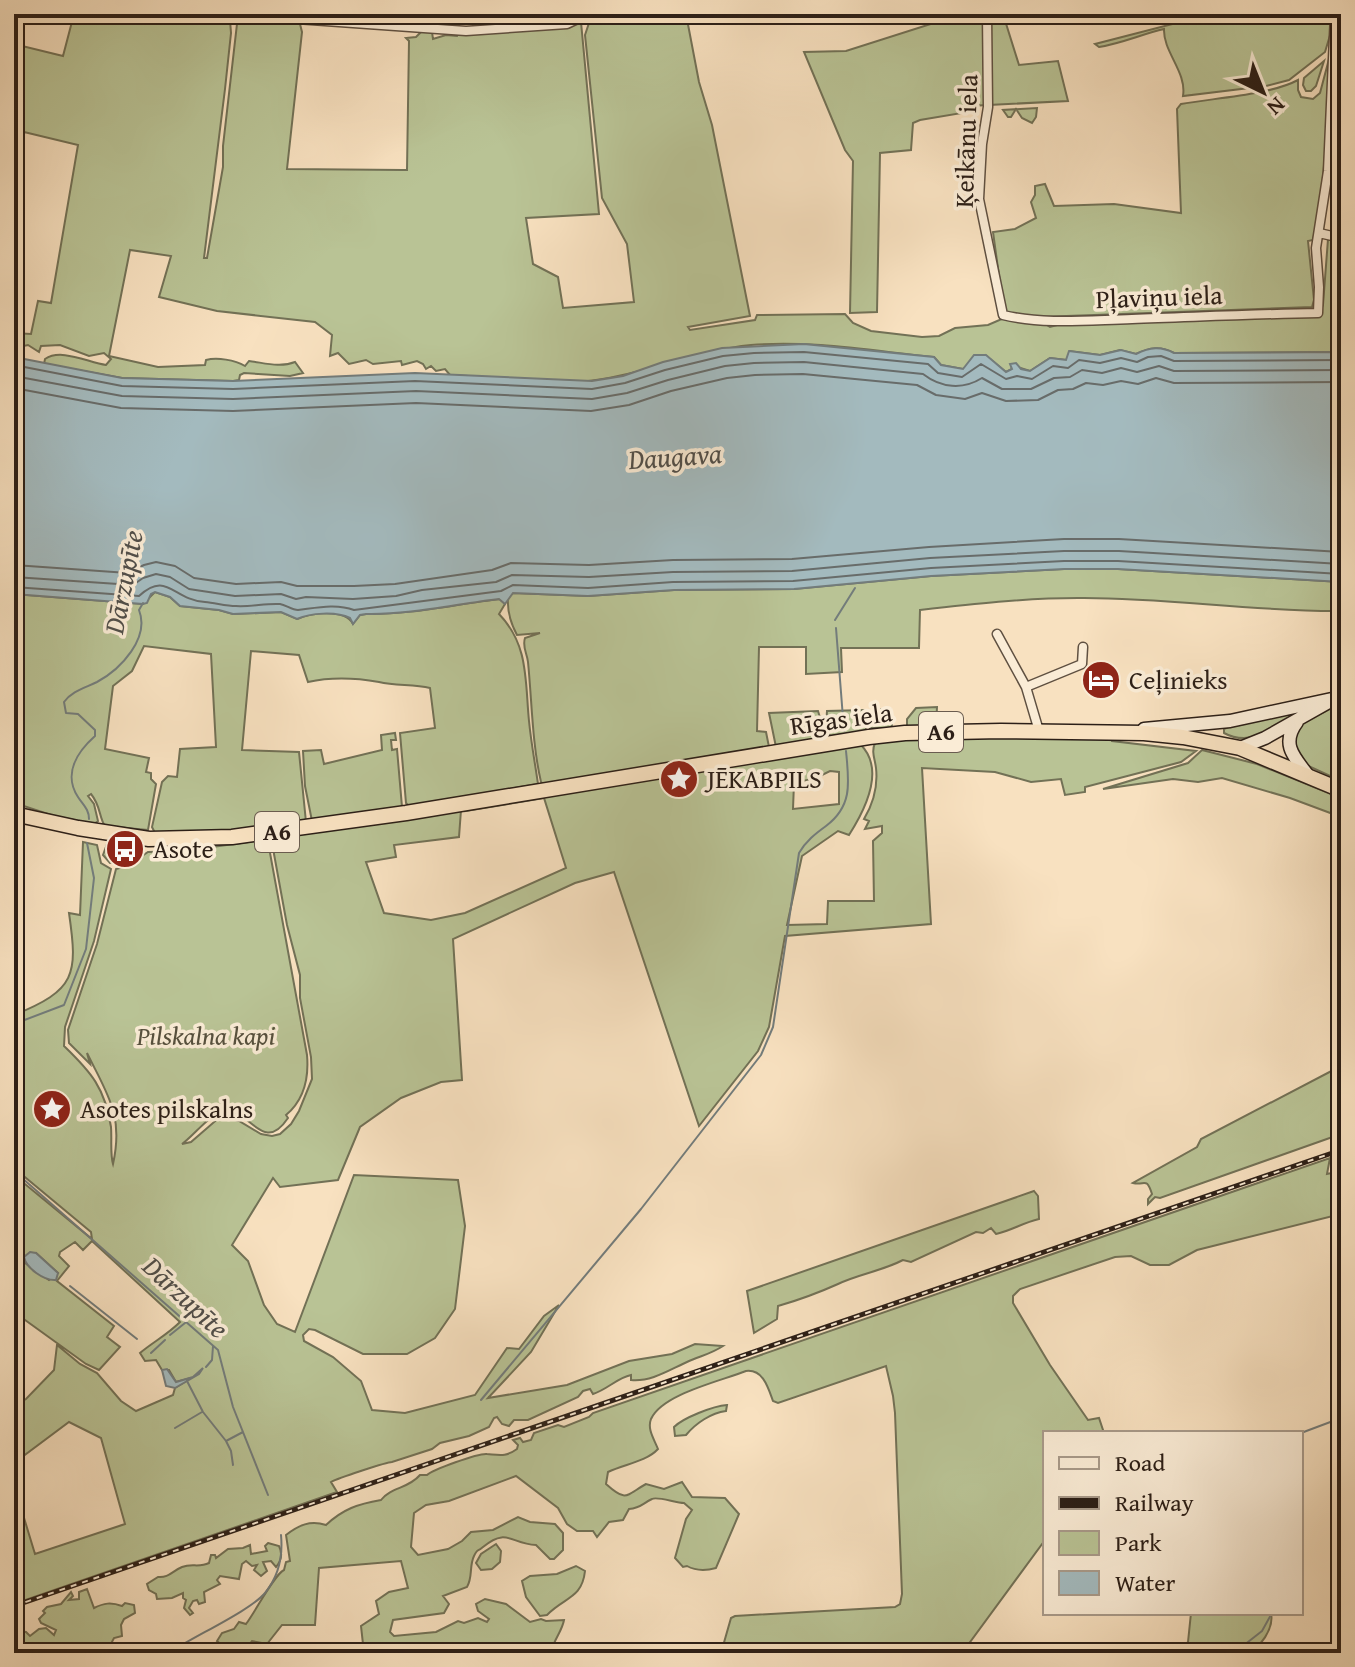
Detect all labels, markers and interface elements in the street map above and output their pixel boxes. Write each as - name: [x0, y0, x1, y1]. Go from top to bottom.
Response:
- north arrow: [1223, 52, 1303, 132]
- street label: Ķeikānu iela: [944, 73, 987, 209]
- text: N: [1260, 90, 1293, 124]
- street label: Pļaviņu iela: [1095, 275, 1224, 318]
- water label: Daugava: [626, 432, 723, 479]
- water label: Dārzupīte: [92, 527, 153, 638]
- hotel icon: Ceļinieks: [1080, 659, 1122, 701]
- place label: Ceļinieks: [1129, 660, 1228, 699]
- street label: Rīgas iela: [787, 692, 895, 745]
- road number: A6: [919, 712, 963, 752]
- place icon: JĒKABPILS: [658, 758, 700, 800]
- place label: JĒKABPILS: [704, 759, 822, 798]
- road number: A6: [255, 812, 299, 852]
- bus stop icon: Asote: [104, 828, 146, 870]
- place label: Asote: [153, 829, 214, 868]
- park label: Pilskalna kapi: [136, 1016, 276, 1055]
- place icon: Asotes pilskalns: [31, 1088, 73, 1130]
- place label: Asotes pilskalns: [80, 1089, 253, 1128]
- water label: Dārzupīte: [133, 1245, 239, 1347]
- legend: [1043, 1431, 1303, 1615]
- text: Road: [1115, 1445, 1165, 1480]
- text: Railway: [1115, 1485, 1194, 1520]
- text: Park: [1115, 1525, 1162, 1560]
- text: Water: [1115, 1565, 1176, 1600]

